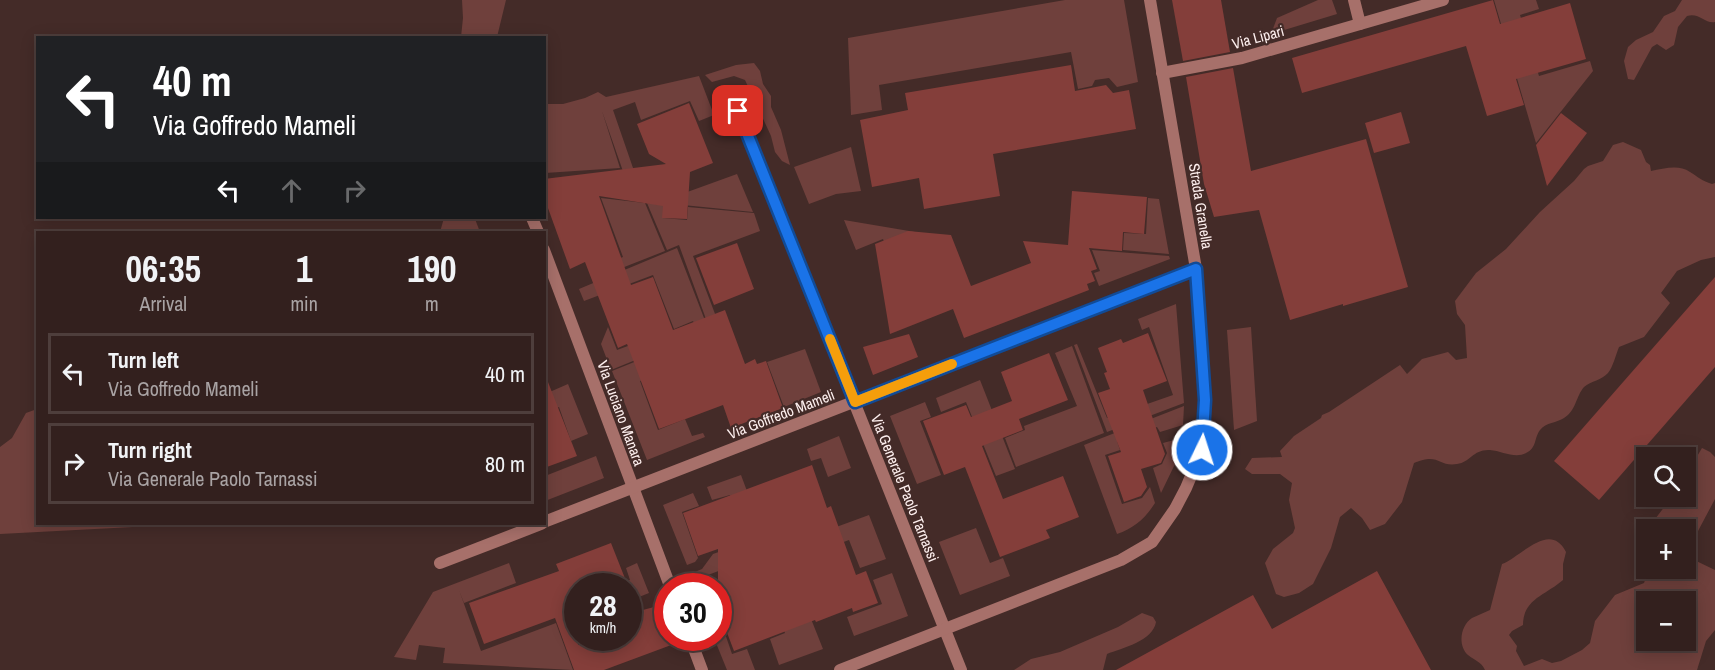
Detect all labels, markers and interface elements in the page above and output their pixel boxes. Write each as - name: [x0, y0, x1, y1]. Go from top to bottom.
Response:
- street label: Via Lipari: [1230, 20, 1286, 54]
- text: 40 m: [153, 53, 232, 109]
- icon: left: [54, 60, 132, 138]
- pin: [712, 85, 763, 136]
- icon: arrive: [721, 94, 754, 127]
- text: Via Goffredo Mameli: [153, 107, 357, 143]
- street label: Strada Granella: [1184, 162, 1218, 250]
- icon: left: [212, 174, 245, 207]
- icon: ahead: [275, 174, 308, 207]
- icon: right: [338, 174, 371, 207]
- text: 06:35: [125, 245, 201, 293]
- text: 1: [296, 245, 312, 293]
- text: 190: [407, 245, 457, 293]
- text: Arrival: [140, 290, 187, 317]
- text: min: [290, 290, 318, 317]
- text: m: [425, 290, 439, 317]
- text: Turn left: [108, 345, 179, 375]
- icon: left: [57, 357, 90, 390]
- street label: Via Luciano Manara: [592, 357, 650, 469]
- text: 40 m: [485, 359, 525, 389]
- text: Via Goffredo Mameli: [108, 375, 259, 402]
- street label: Via Goffredo Mameli: [724, 384, 838, 444]
- street label: Via Generale Paolo Tarnassi: [866, 411, 944, 565]
- position arrow: [1170, 418, 1234, 482]
- text: Turn right: [108, 435, 192, 465]
- icon: right: [57, 447, 90, 480]
- map controls: [1636, 447, 1696, 651]
- button: search: [1636, 447, 1696, 507]
- text: 80 m: [485, 449, 525, 479]
- text: Via Generale Paolo Tarnassi: [108, 465, 317, 492]
- button: +: [1636, 519, 1696, 579]
- speed limit sign: 30: [654, 573, 732, 651]
- text: 28: [589, 585, 617, 625]
- button: −: [1636, 591, 1696, 651]
- text: km/h: [590, 617, 616, 638]

